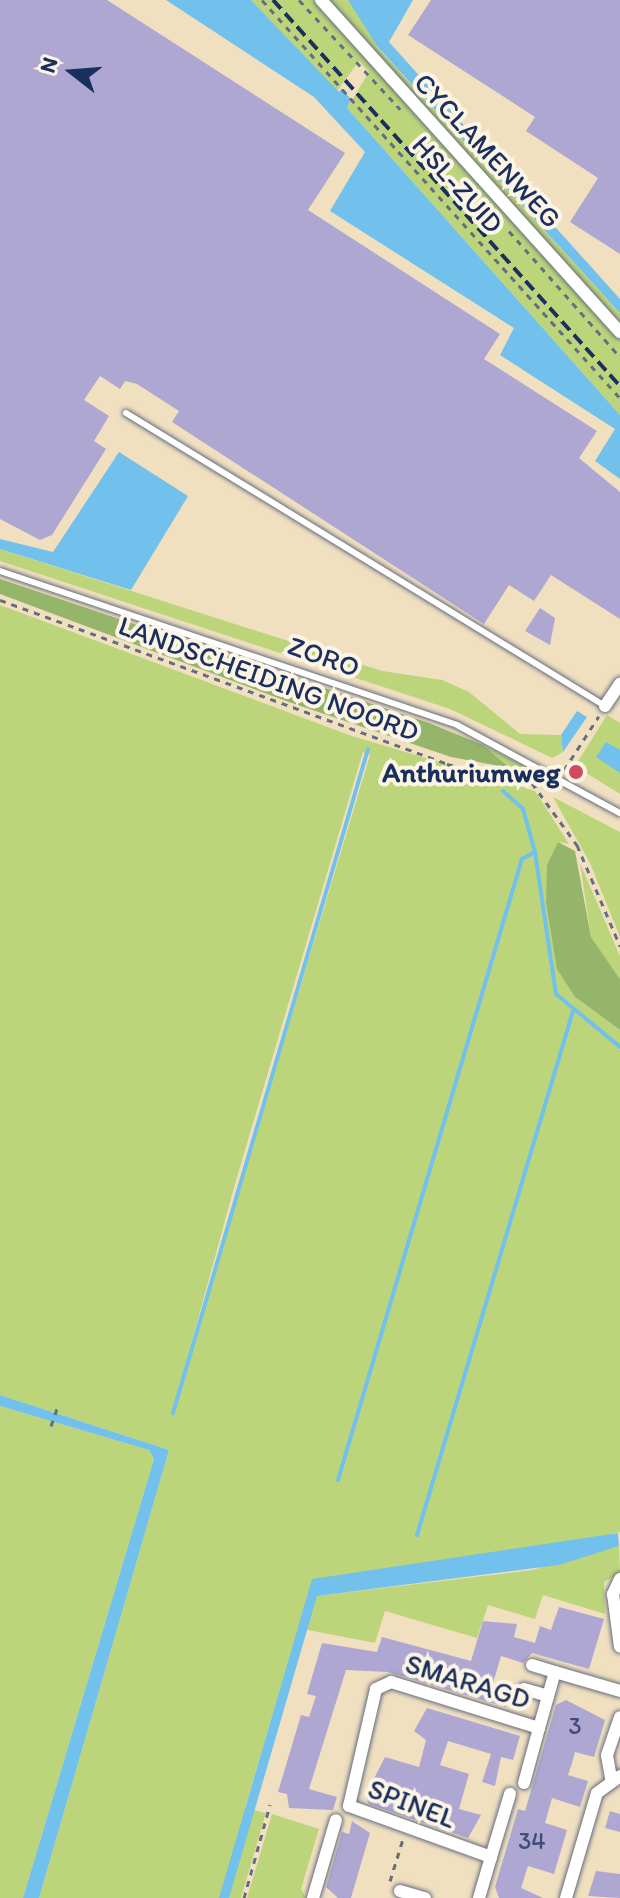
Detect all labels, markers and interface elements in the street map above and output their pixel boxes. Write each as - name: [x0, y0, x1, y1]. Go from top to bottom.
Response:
- north arrow: [32, 32, 112, 112]
- text: N: [33, 54, 64, 76]
- street label: CYCLAMENWEG: [408, 65, 568, 235]
- street label: HSL-ZUID: [405, 128, 511, 240]
- street label: LANDSCHEIDING NOORD: [114, 608, 424, 748]
- street label: ZORO: [284, 628, 364, 684]
- place label: Anthuriumweg: [382, 755, 560, 789]
- marker: Anthuriumweg: [567, 763, 585, 781]
- street label: SMARAGD: [402, 1646, 534, 1716]
- house number: 3: [568, 1712, 582, 1740]
- street label: SPINEL: [364, 1771, 460, 1835]
- house number: 34: [518, 1827, 546, 1855]

